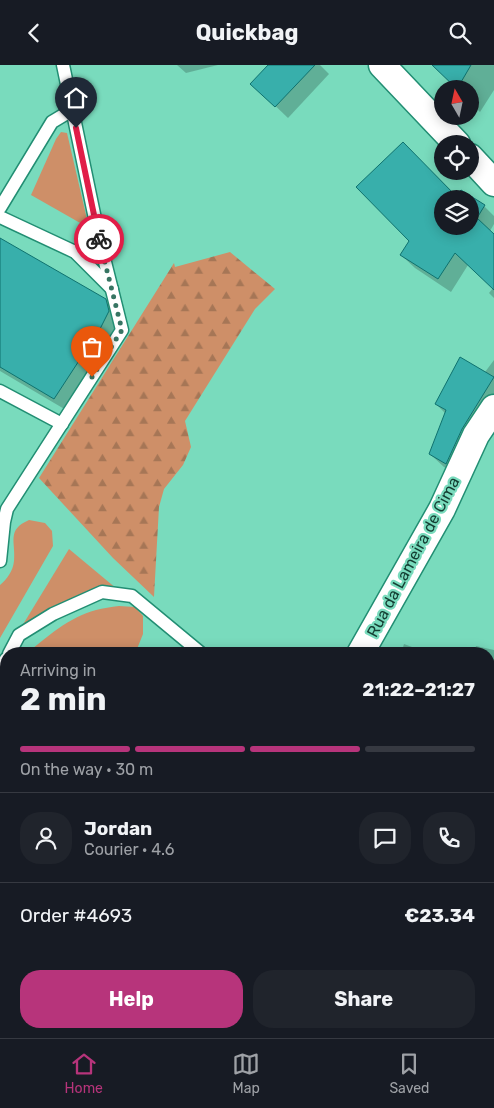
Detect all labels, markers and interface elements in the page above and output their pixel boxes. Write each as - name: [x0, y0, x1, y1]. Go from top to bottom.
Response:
- icon: back: [20, 19, 48, 47]
- text: Quickbag: [196, 19, 298, 46]
- icon: search: [446, 19, 474, 47]
- pin: [55, 77, 97, 128]
- north arrow: [434, 80, 479, 125]
- map controls: [434, 80, 479, 235]
- icon: home: [62, 84, 90, 112]
- button: locate: [434, 135, 479, 180]
- button: layers: [434, 190, 479, 235]
- courier: [74, 214, 124, 264]
- icon: bike: [85, 225, 113, 253]
- pin: [71, 326, 113, 377]
- icon: bag: [78, 333, 106, 361]
- street label: Rua da Lameira de Cima: [363, 474, 463, 640]
- text: Arriving in: [20, 661, 96, 680]
- text: 21:22–21:27: [362, 678, 475, 701]
- text: 2 min: [20, 680, 107, 718]
- text: On the way · 30 m: [20, 760, 153, 779]
- button: person: [20, 812, 72, 864]
- button: chat: [359, 812, 411, 864]
- button: phone: [423, 812, 475, 864]
- text: Jordan: [84, 817, 152, 840]
- text: Courier · 4.6: [84, 840, 174, 859]
- text: Order #4693: [20, 904, 132, 927]
- text: €23.34: [404, 904, 475, 927]
- button: Help: [20, 970, 243, 1028]
- button: Share: [253, 970, 475, 1028]
- tab: Home: [65, 1050, 103, 1097]
- tab: Map: [232, 1050, 260, 1097]
- tab: Saved: [389, 1050, 429, 1097]

